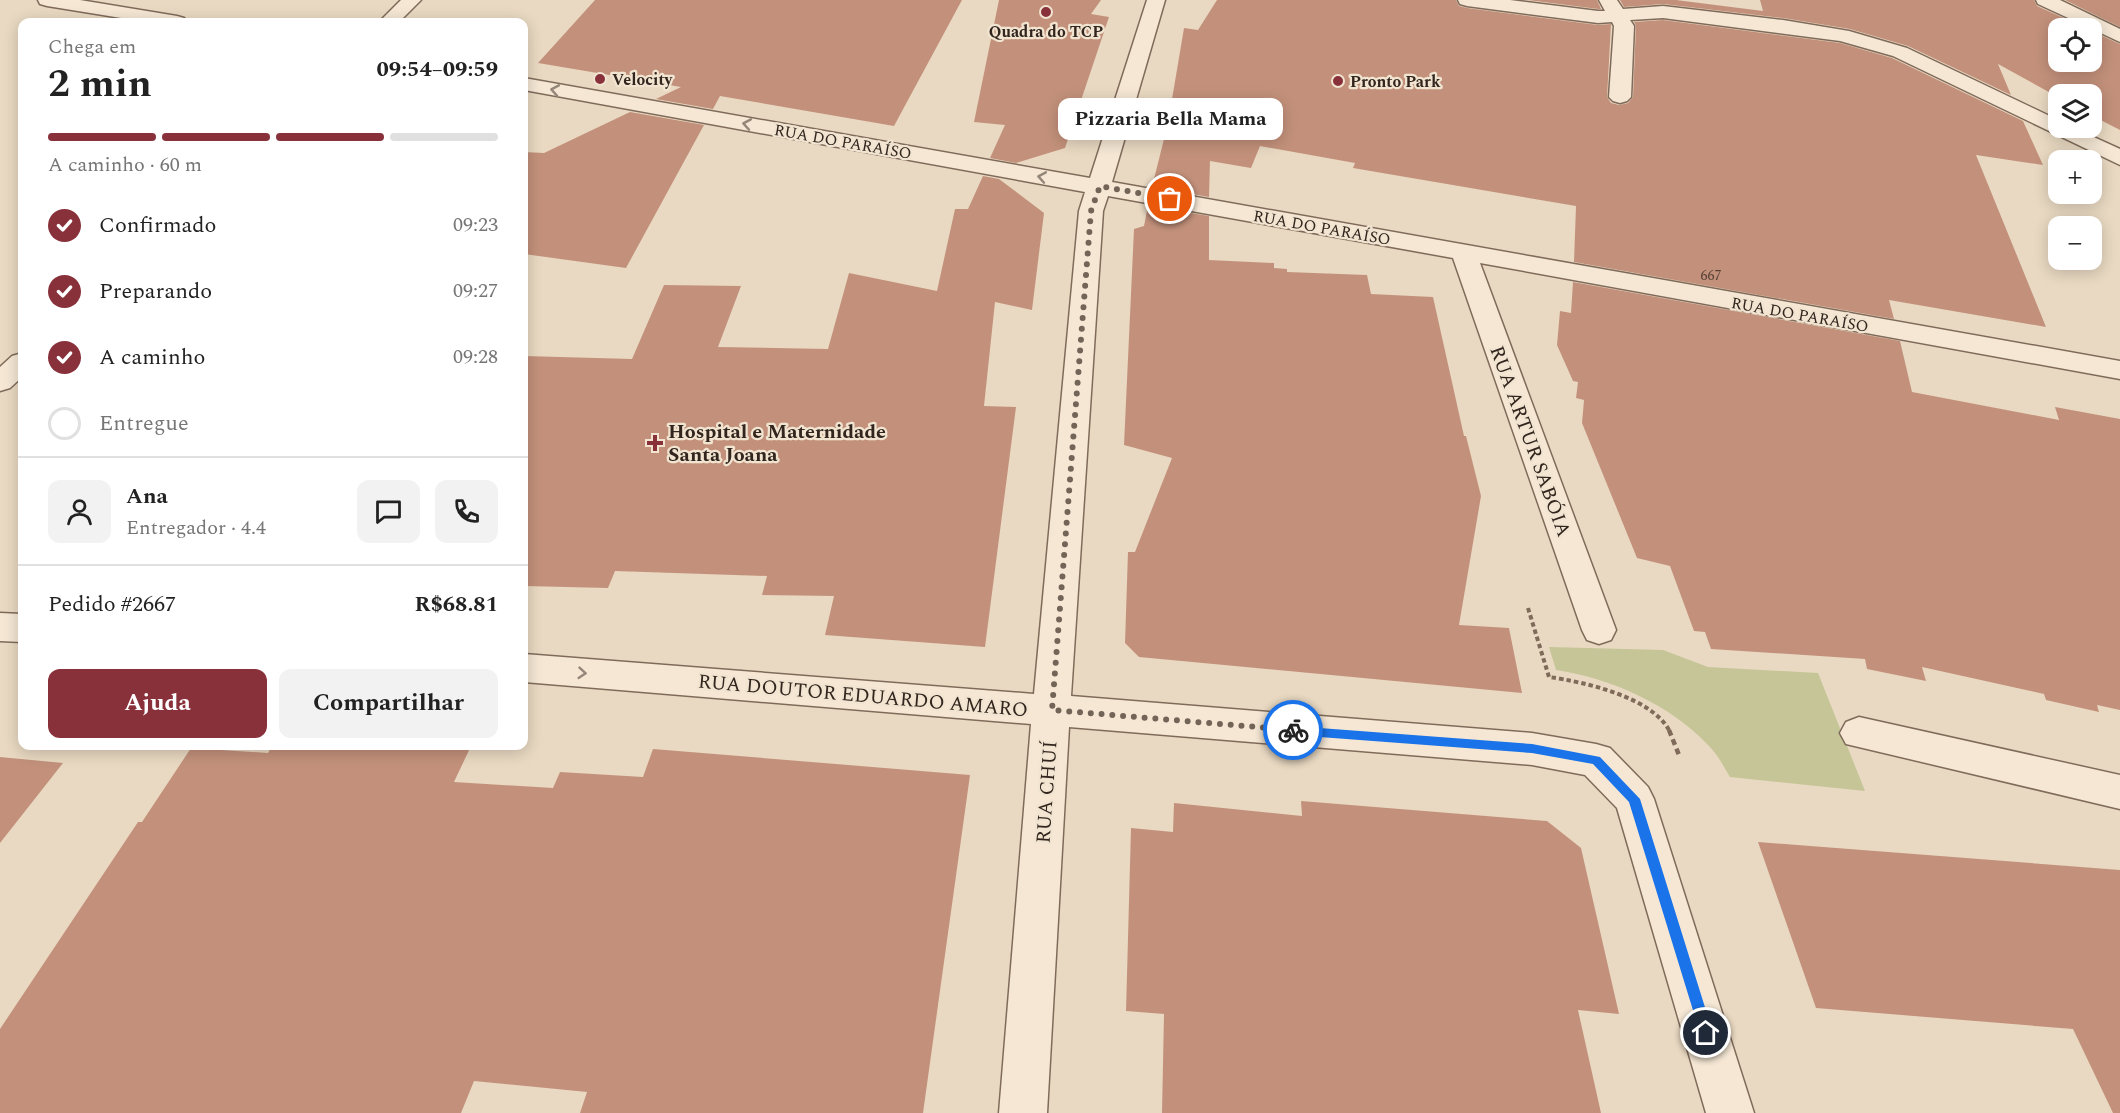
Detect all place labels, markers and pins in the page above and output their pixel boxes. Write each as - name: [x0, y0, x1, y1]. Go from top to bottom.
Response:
- marker: Quadra do TCP: [1039, 5, 1053, 19]
- place label: Quadra do TCP: [989, 20, 1103, 44]
- place label: Velocity: [612, 68, 674, 92]
- place label: Pronto Park: [1350, 70, 1441, 94]
- marker: Velocity: [593, 72, 607, 86]
- marker: Pronto Park: [1331, 74, 1345, 88]
- callout: Pizzaria Bella Mama: [1058, 97, 1282, 139]
- pin: [1144, 173, 1195, 224]
- place label: Hospital e Maternidade Santa Joana: [668, 417, 886, 470]
- marker: Hospital e Maternidade Santa Joana: [646, 434, 664, 452]
- pin: [1680, 1007, 1731, 1058]

